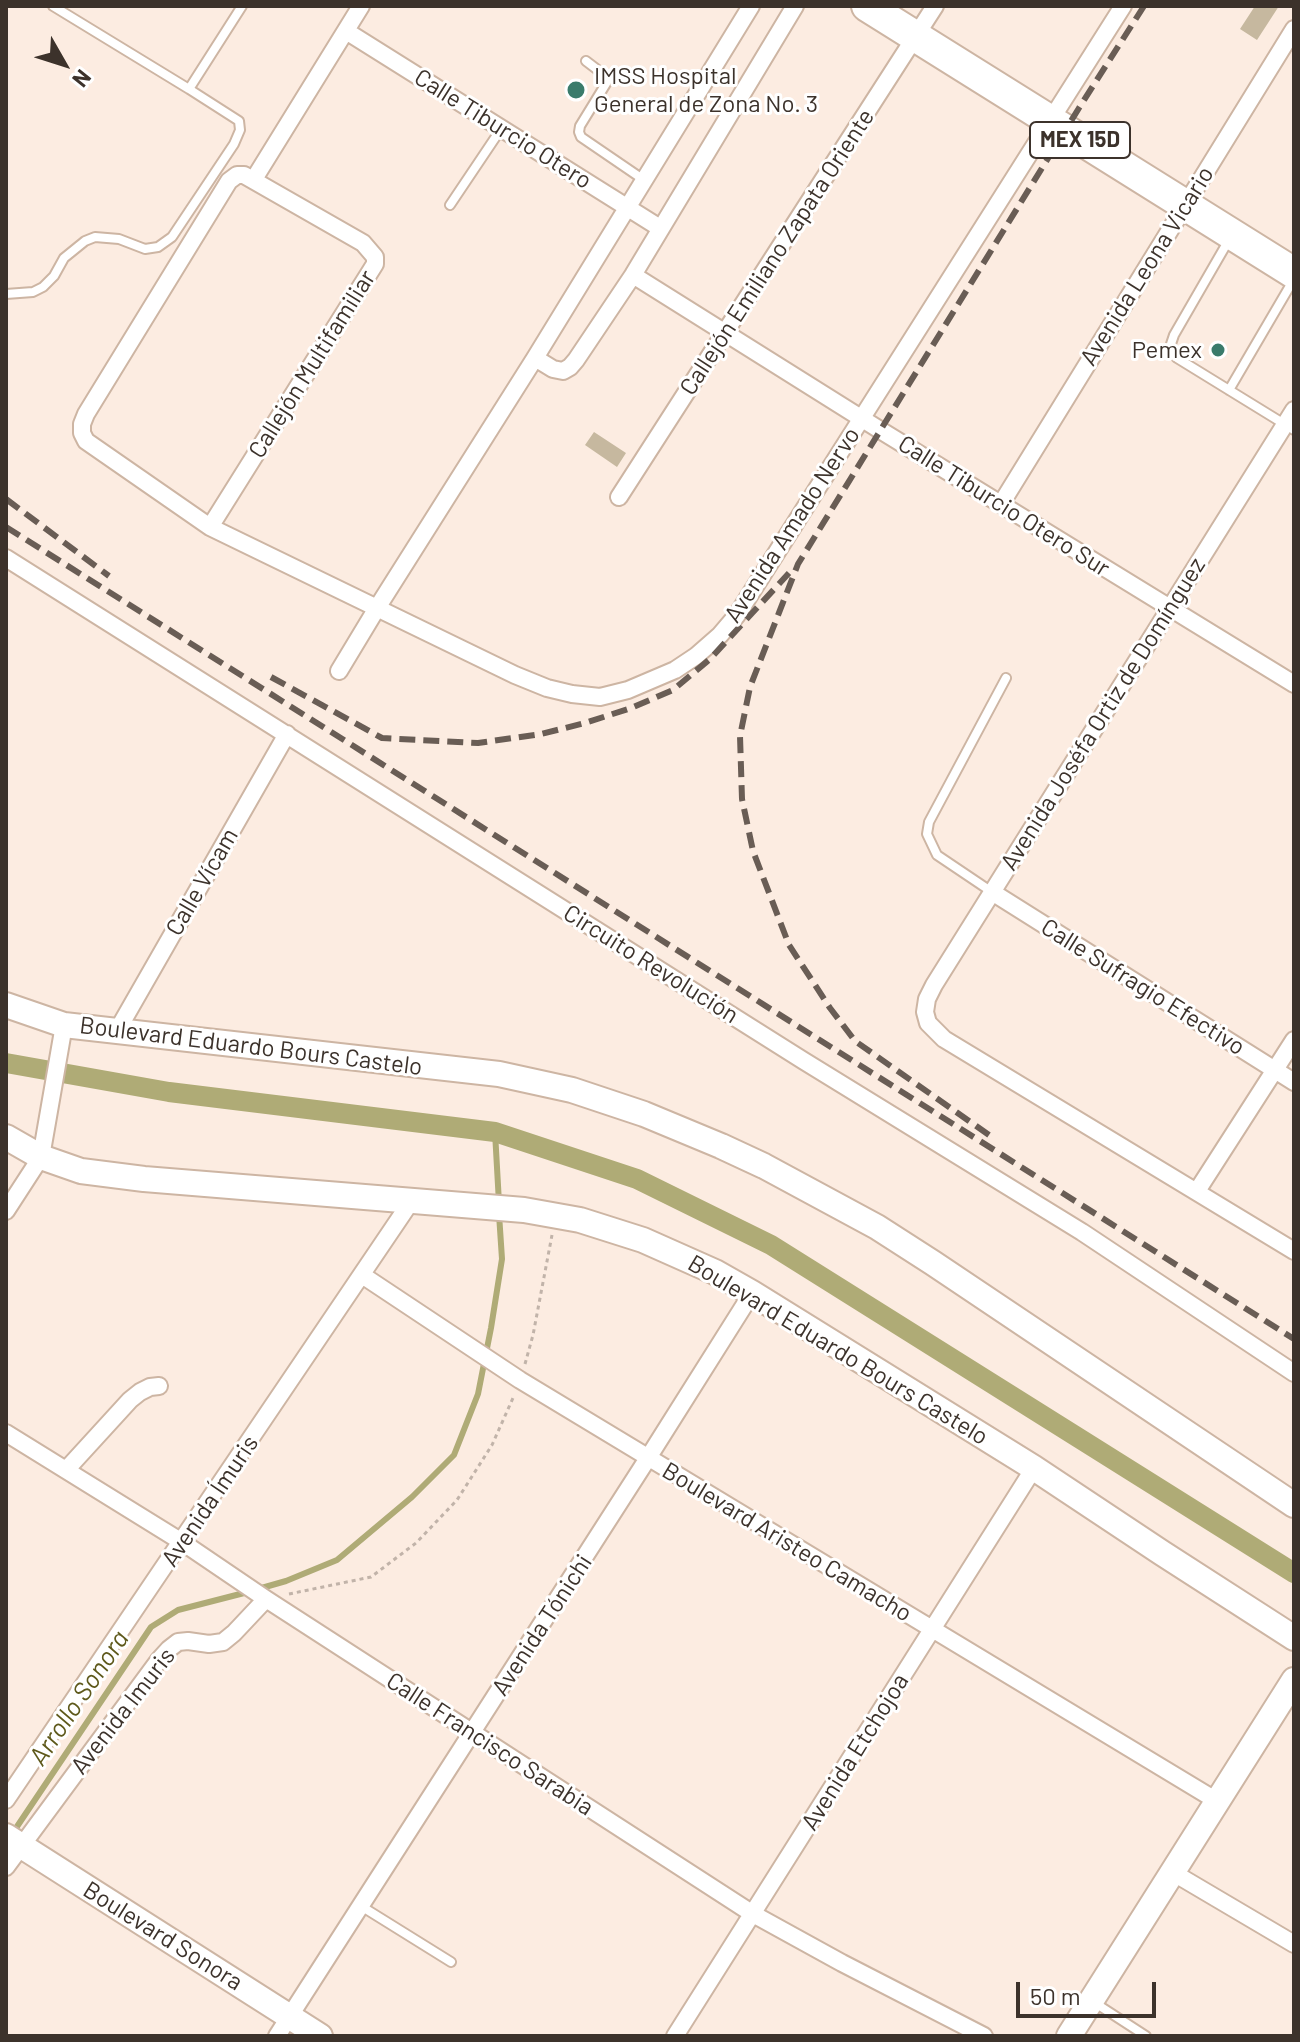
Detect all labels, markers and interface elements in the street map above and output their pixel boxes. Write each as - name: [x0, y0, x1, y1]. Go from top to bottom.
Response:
- north arrow: [24, 24, 104, 104]
- place label: IMSS Hospital General de Zona No. 3: [594, 62, 818, 118]
- street label: Calle Tiburcio Otero: [409, 63, 597, 195]
- text: N: [68, 65, 97, 93]
- marker: IMSS Hospital General de Zona No. 3: [565, 79, 587, 101]
- street label: Callejón Emiliano Zapata Oriente: [674, 104, 880, 400]
- road number: MEX 15D: [1030, 122, 1130, 158]
- street label: Avenida Leona Vicario: [1074, 161, 1220, 371]
- street label: Callejón Multifamiliar: [242, 265, 382, 463]
- place label: Pemex: [1132, 336, 1202, 364]
- marker: Pemex: [1209, 341, 1227, 359]
- street label: Avenida Amado Nervo: [718, 422, 866, 628]
- street label: Calle Tiburcio Otero Sur: [893, 429, 1115, 583]
- street label: Avenida Joséfa Ortiz de Domínguez: [995, 552, 1211, 876]
- street label: Calle Vícam: [160, 823, 244, 941]
- street label: Circuito Revolución: [558, 899, 744, 1029]
- street label: Calle Sufragio Efectivo: [1036, 913, 1250, 1061]
- street label: Boulevard Eduardo Bours Castelo: [78, 1011, 424, 1081]
- street label: Boulevard Eduardo Bours Castelo: [683, 1249, 993, 1451]
- street label: Avenida Ímuris: [155, 1430, 265, 1572]
- street label: Boulevard Aristeo Camacho: [657, 1456, 917, 1628]
- street label: Avenida Tónichi: [486, 1549, 598, 1701]
- water label: Arrollo Sonora: [22, 1625, 136, 1771]
- street label: Avenida Imuris: [65, 1642, 181, 1780]
- street label: Calle Francisco Sarabia: [381, 1666, 599, 1822]
- street label: Avenida Etchojoa: [795, 1668, 915, 1836]
- street label: Boulevard Sonora: [78, 1875, 248, 1997]
- scale bar: [1020, 1966, 1160, 2016]
- text: 50 m: [1030, 1981, 1081, 2010]

